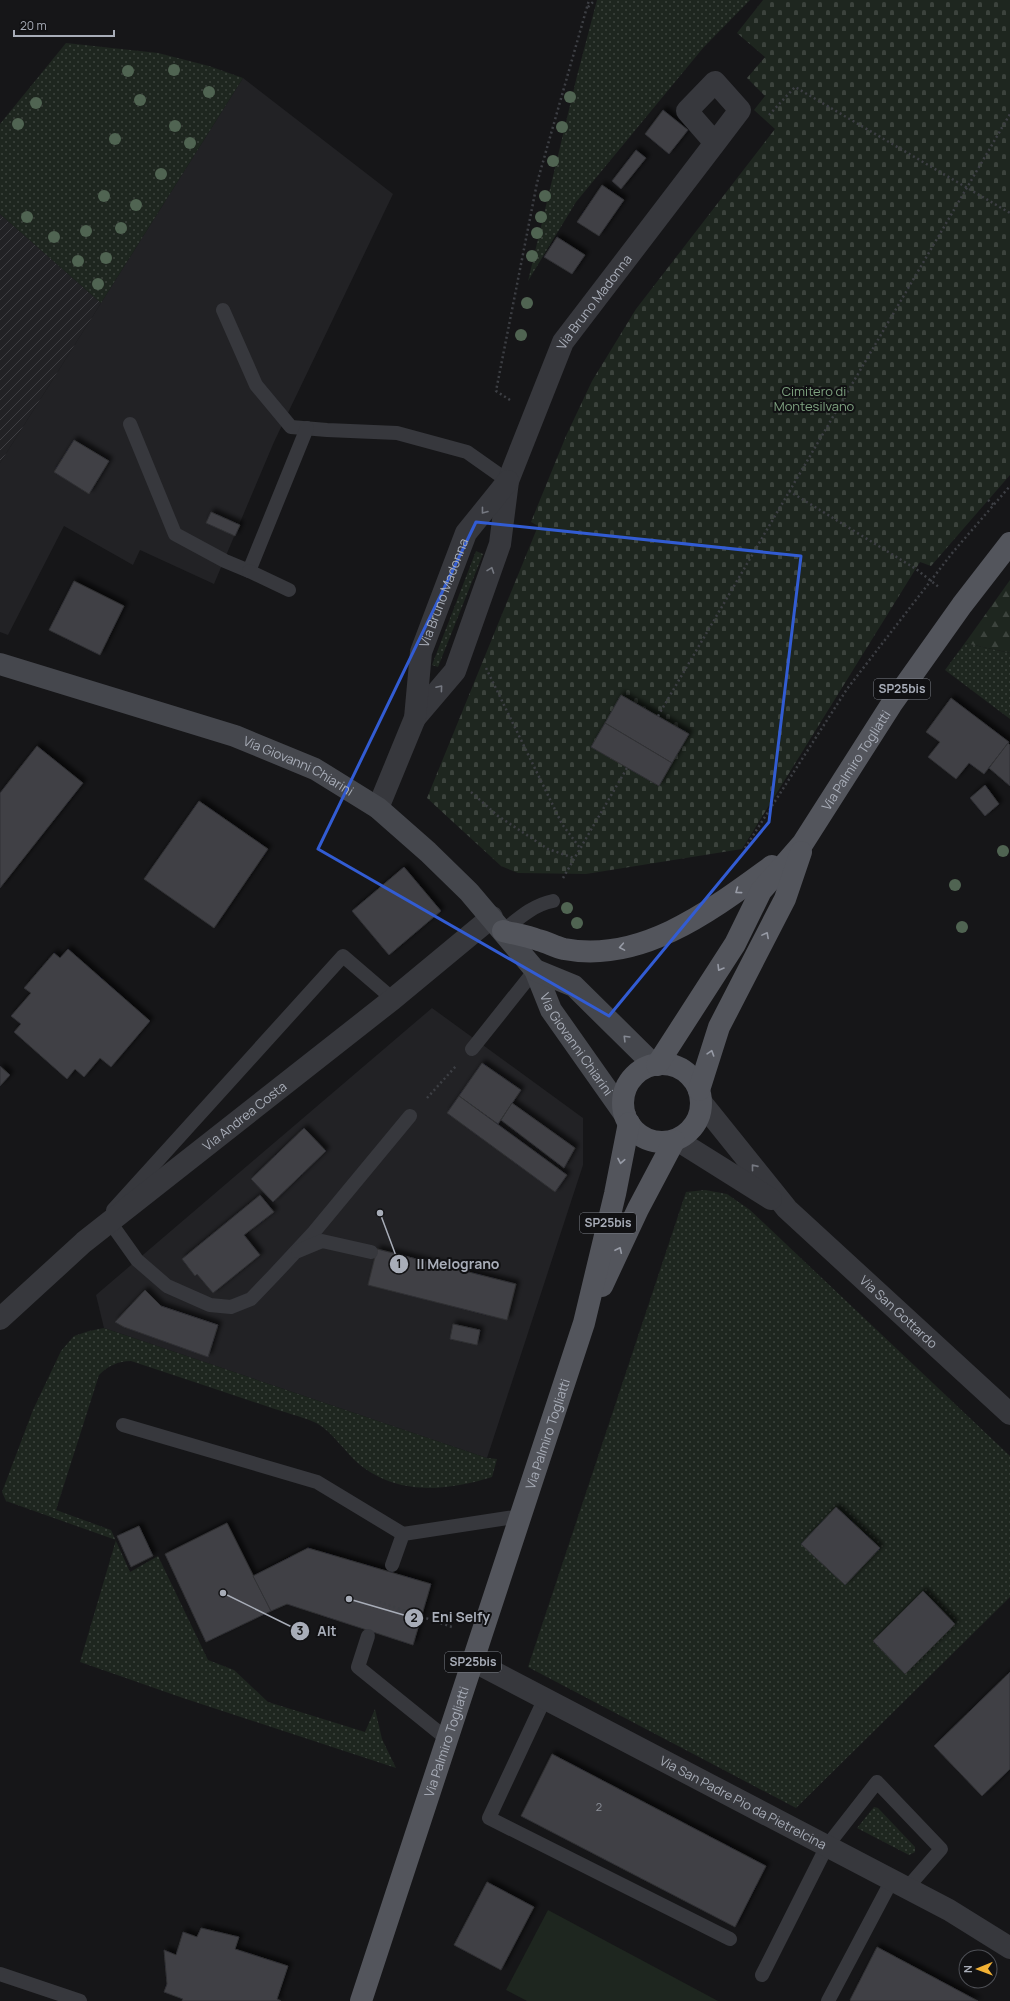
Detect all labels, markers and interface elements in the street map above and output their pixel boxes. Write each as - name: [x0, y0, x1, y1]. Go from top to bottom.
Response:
- scale bar: [14, 12, 114, 38]
- text: 20 m: [20, 17, 47, 34]
- street label: Via Bruno Madonna: [552, 251, 636, 352]
- park label: Cimitero di Montesilvano: [774, 382, 855, 415]
- one-way arrow: [481, 507, 488, 514]
- street label: Via Bruno Madonna: [415, 536, 472, 650]
- one-way arrow: [486, 567, 494, 574]
- road number: SP25bis: [874, 679, 930, 699]
- one-way arrow: [435, 686, 442, 693]
- street label: Via Palmiro Togliatti: [817, 707, 894, 814]
- street label: Via Giovanni Chiarini: [241, 731, 357, 800]
- one-way arrow: [736, 886, 743, 893]
- one-way arrow: [761, 932, 769, 939]
- one-way arrow: [619, 942, 625, 951]
- one-way arrow: [718, 964, 725, 971]
- street label: Via Giovanni Chiarini: [536, 990, 618, 1099]
- one-way arrow: [623, 1035, 631, 1043]
- one-way arrow: [706, 1049, 715, 1056]
- street label: Via Andrea Costa: [199, 1077, 290, 1155]
- one-way arrow: [618, 1158, 626, 1164]
- one-way arrow: [752, 1165, 759, 1172]
- road number: SP25bis: [580, 1213, 636, 1233]
- one-way arrow: [614, 1247, 622, 1255]
- callout: Il Melograno: [389, 1251, 508, 1277]
- text: Il Melograno: [416, 1254, 500, 1273]
- text: 1: [396, 1255, 402, 1272]
- street label: Via San Gottardo: [856, 1271, 942, 1352]
- street label: Via Palmiro Togliatti: [521, 1376, 574, 1492]
- callout: Eni Selfy: [404, 1605, 498, 1631]
- text: Eni Selfy: [432, 1607, 490, 1626]
- text: 2: [410, 1609, 418, 1626]
- callout: Alt: [290, 1618, 345, 1644]
- text: Alt: [317, 1621, 337, 1640]
- text: 3: [297, 1622, 304, 1639]
- road number: SP25bis: [445, 1652, 501, 1672]
- street label: Via Palmiro Togliatti: [420, 1684, 473, 1799]
- street label: Via San Padre Pio da Pietrelcina: [657, 1751, 830, 1853]
- house number: 2: [596, 1799, 602, 1814]
- north arrow: [958, 1949, 998, 1989]
- text: N: [960, 1965, 975, 1973]

